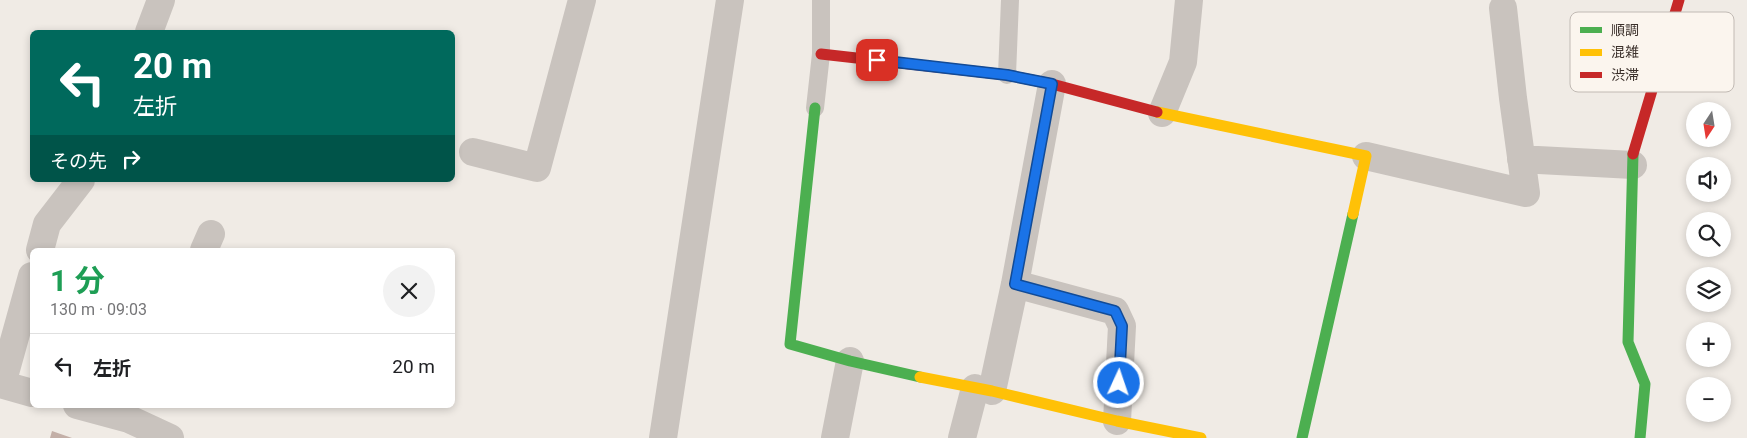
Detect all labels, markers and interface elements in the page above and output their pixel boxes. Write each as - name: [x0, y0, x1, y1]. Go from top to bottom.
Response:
- legend: [1570, 12, 1734, 92]
- text: 順調: [1611, 22, 1639, 38]
- pin: [856, 39, 898, 81]
- text: 混雑: [1611, 44, 1639, 60]
- text: 20 m: [133, 46, 212, 87]
- icon: arrive: [863, 46, 891, 74]
- icon: left: [50, 50, 115, 115]
- text: 渋滞: [1611, 67, 1639, 83]
- text: 左折: [133, 94, 177, 119]
- north arrow: [1686, 102, 1731, 148]
- map controls: [1686, 102, 1731, 422]
- icon: right: [117, 145, 145, 173]
- text: その先: [50, 150, 107, 173]
- button: sound: [1686, 157, 1731, 202]
- button: search: [1686, 212, 1731, 257]
- text: 1 分: [50, 263, 105, 298]
- button: close: [383, 265, 435, 317]
- button: layers: [1686, 267, 1731, 312]
- text: 130 m · 09:03: [50, 300, 147, 319]
- button: +: [1686, 322, 1731, 367]
- icon: left: [50, 352, 78, 380]
- text: 20 m: [392, 355, 435, 378]
- position arrow: [1092, 356, 1144, 408]
- text: 左折: [93, 357, 131, 380]
- button: −: [1686, 377, 1731, 422]

